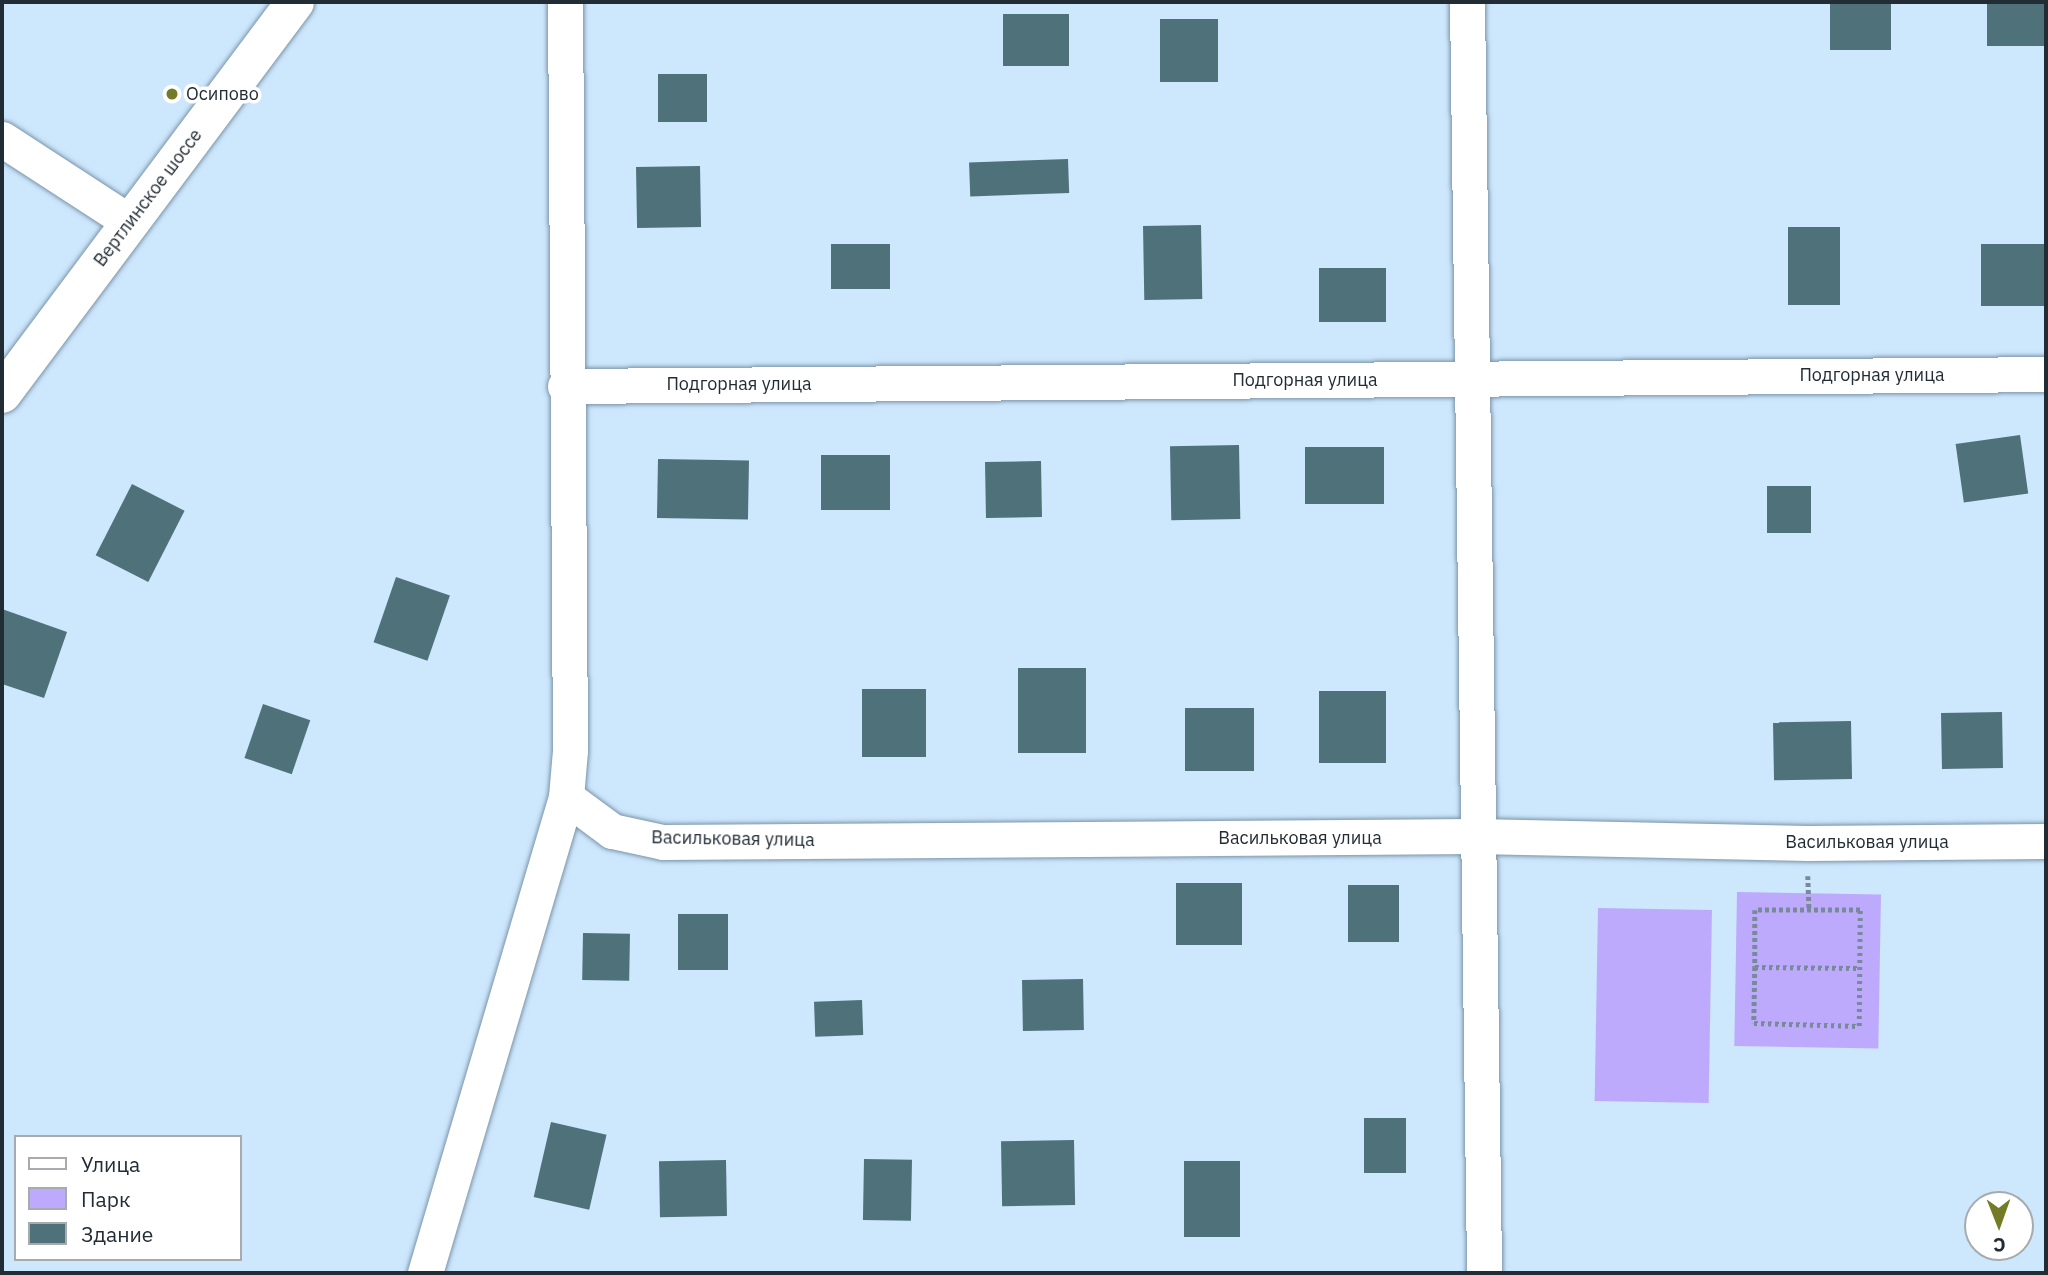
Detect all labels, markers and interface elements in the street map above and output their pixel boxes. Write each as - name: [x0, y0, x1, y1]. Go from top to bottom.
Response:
- place label: Осипово: [186, 83, 259, 105]
- marker: Осипово: [164, 86, 180, 102]
- street label: Вертлинское шоссе: [89, 125, 207, 271]
- street label: Подгорная улица: [1799, 364, 1945, 386]
- street label: Подгорная улица: [1232, 369, 1378, 391]
- street label: Подгорная улица: [666, 373, 812, 395]
- street label: Васильковая улица: [651, 827, 815, 851]
- street label: Васильковая улица: [1218, 827, 1382, 849]
- street label: Васильковая улица: [1785, 831, 1949, 853]
- legend: [14, 1135, 242, 1261]
- text: Улица: [81, 1150, 140, 1178]
- text: Парк: [81, 1185, 131, 1213]
- north arrow: [1964, 1191, 2034, 1261]
- text: Здание: [81, 1220, 153, 1248]
- text: С: [1993, 1233, 2006, 1257]

